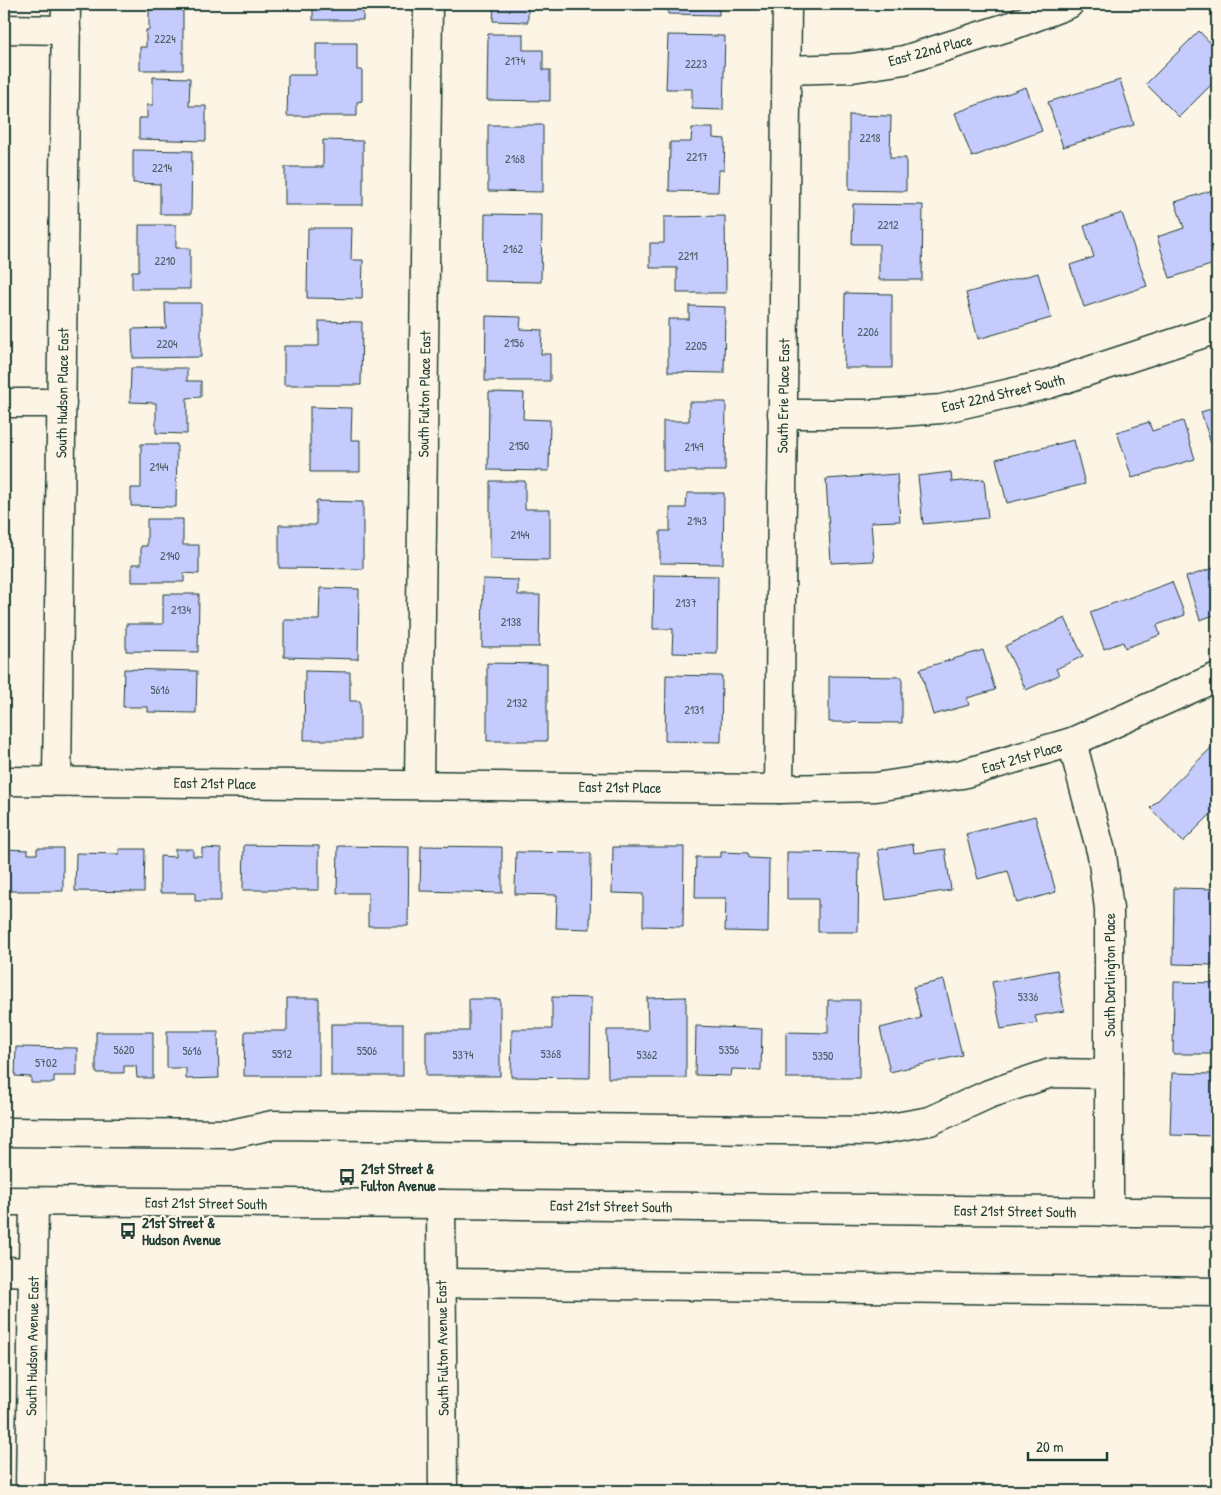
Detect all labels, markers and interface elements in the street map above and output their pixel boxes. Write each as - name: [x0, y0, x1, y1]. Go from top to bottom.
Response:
- street label: East 22nd Place: [886, 29, 974, 71]
- house number: 2224: [154, 30, 176, 47]
- house number: 2174: [505, 52, 526, 69]
- house number: 2223: [685, 55, 707, 72]
- house number: 2218: [860, 129, 880, 146]
- house number: 2217: [686, 148, 708, 165]
- house number: 2168: [505, 150, 525, 167]
- house number: 2214: [152, 159, 173, 176]
- house number: 2212: [877, 216, 899, 233]
- house number: 2162: [503, 240, 524, 257]
- house number: 2211: [678, 247, 698, 264]
- house number: 2210: [155, 252, 175, 269]
- house number: 2206: [857, 323, 879, 340]
- street label: South Hudson Place East: [50, 327, 74, 458]
- street label: South Fulton Place East: [412, 330, 436, 458]
- house number: 2156: [504, 334, 524, 351]
- house number: 2204: [156, 335, 178, 352]
- house number: 2205: [685, 337, 707, 354]
- street label: South Erie Place East: [771, 338, 795, 454]
- street label: East 22nd Street South: [939, 369, 1067, 417]
- house number: 2150: [509, 437, 529, 454]
- house number: 2149: [685, 438, 704, 455]
- house number: 2144: [150, 458, 169, 475]
- house number: 2143: [687, 512, 707, 529]
- house number: 2144: [511, 526, 530, 543]
- house number: 2140: [160, 547, 180, 564]
- house number: 2137: [675, 594, 697, 611]
- house number: 2134: [171, 601, 191, 618]
- house number: 2138: [501, 613, 521, 630]
- house number: 5616: [150, 681, 170, 698]
- house number: 2132: [507, 694, 528, 711]
- house number: 2131: [684, 701, 704, 718]
- street label: East 21st Place: [979, 736, 1065, 778]
- street label: East 21st Place: [174, 772, 257, 794]
- street label: East 21st Place: [579, 776, 662, 798]
- street label: South Darlington Place: [1099, 913, 1120, 1037]
- house number: 5336: [1018, 988, 1039, 1005]
- house number: 5620: [114, 1041, 134, 1058]
- house number: 5356: [719, 1041, 739, 1058]
- house number: 5616: [182, 1042, 202, 1059]
- house number: 5506: [357, 1042, 377, 1059]
- house number: 5512: [272, 1045, 292, 1062]
- house number: 5368: [541, 1045, 561, 1062]
- house number: 5374: [453, 1046, 474, 1063]
- house number: 5362: [637, 1046, 658, 1063]
- house number: 5350: [813, 1047, 833, 1064]
- house number: 5702: [35, 1054, 57, 1071]
- place label: 21st Street & Fulton Avenue: [360, 1158, 436, 1196]
- bus stop icon: 21st Street & Fulton Avenue: [337, 1167, 357, 1187]
- street label: East 21st Street South: [145, 1191, 267, 1215]
- street label: East 21st Street South: [550, 1194, 672, 1218]
- street label: East 21st Street South: [954, 1199, 1076, 1223]
- place label: 21st Street & Hudson Avenue: [142, 1212, 221, 1250]
- bus stop icon: 21st Street & Hudson Avenue: [118, 1221, 138, 1241]
- street label: South Hudson Avenue East: [20, 1275, 44, 1416]
- street label: South Fulton Avenue East: [430, 1279, 454, 1416]
- scale bar: [1028, 1430, 1107, 1462]
- text: 20 m: [1036, 1436, 1063, 1457]

